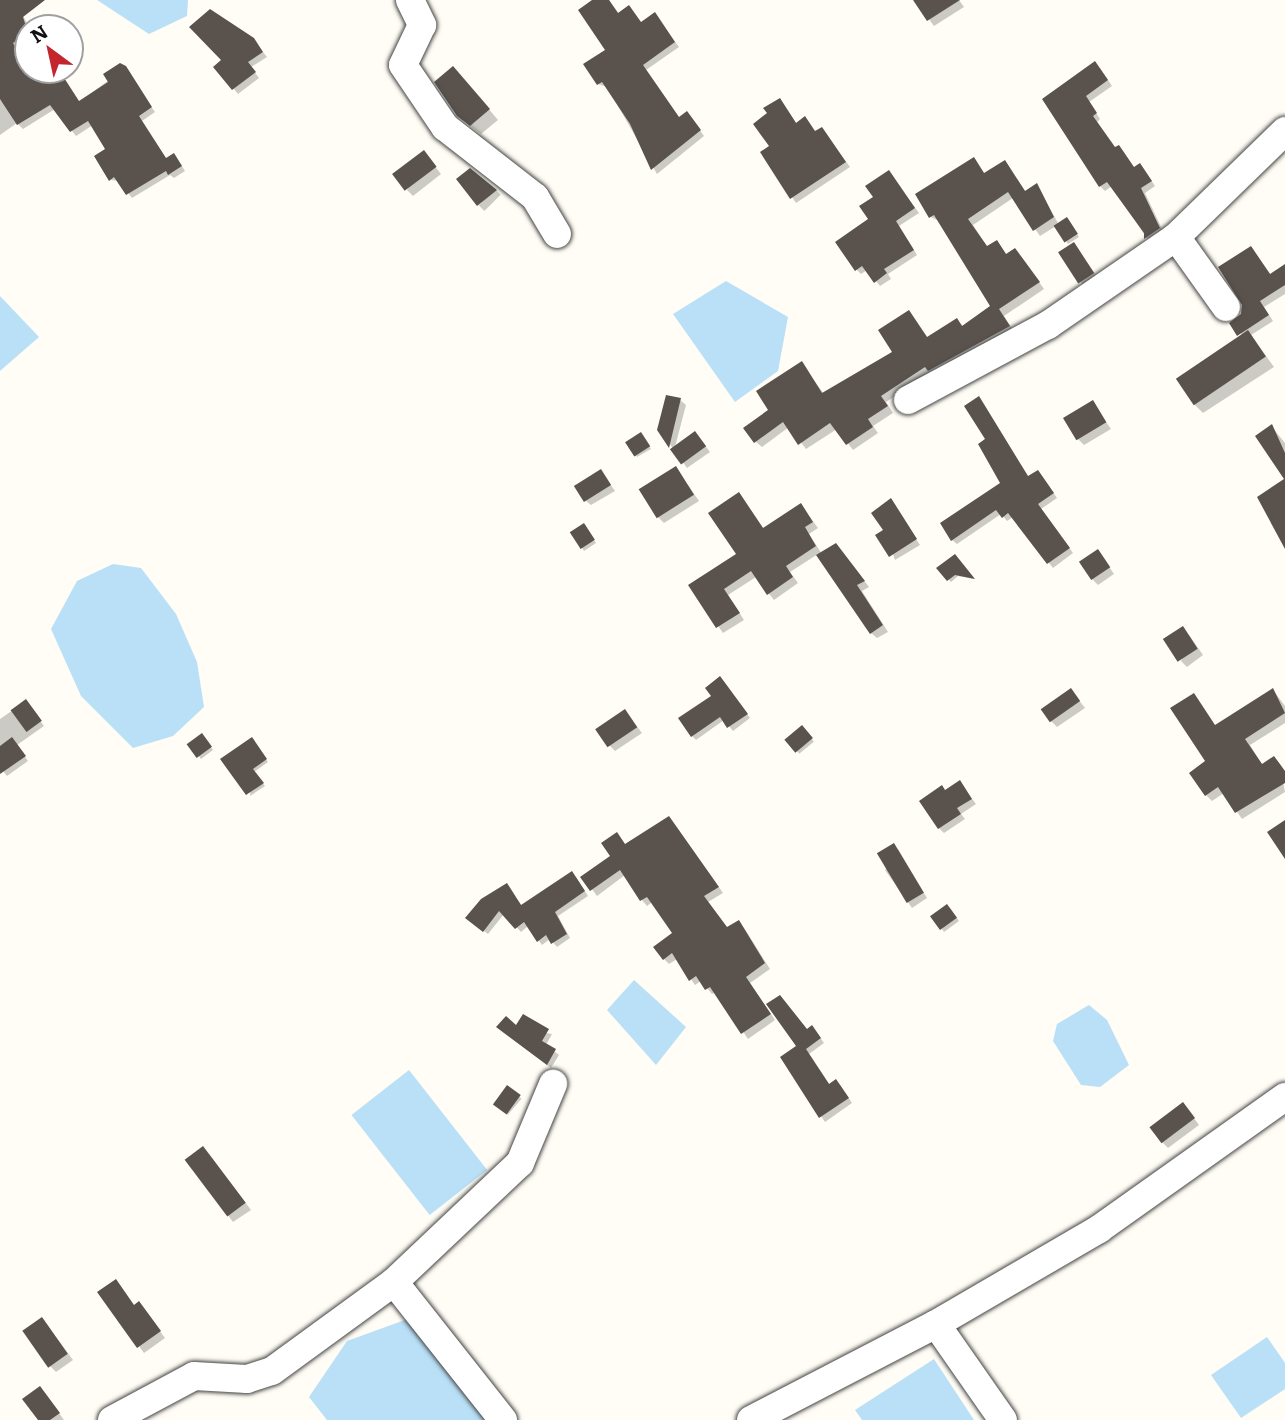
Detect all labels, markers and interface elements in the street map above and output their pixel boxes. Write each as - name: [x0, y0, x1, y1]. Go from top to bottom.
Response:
- north arrow: [14, 14, 84, 84]
- text: N: [24, 17, 53, 49]

